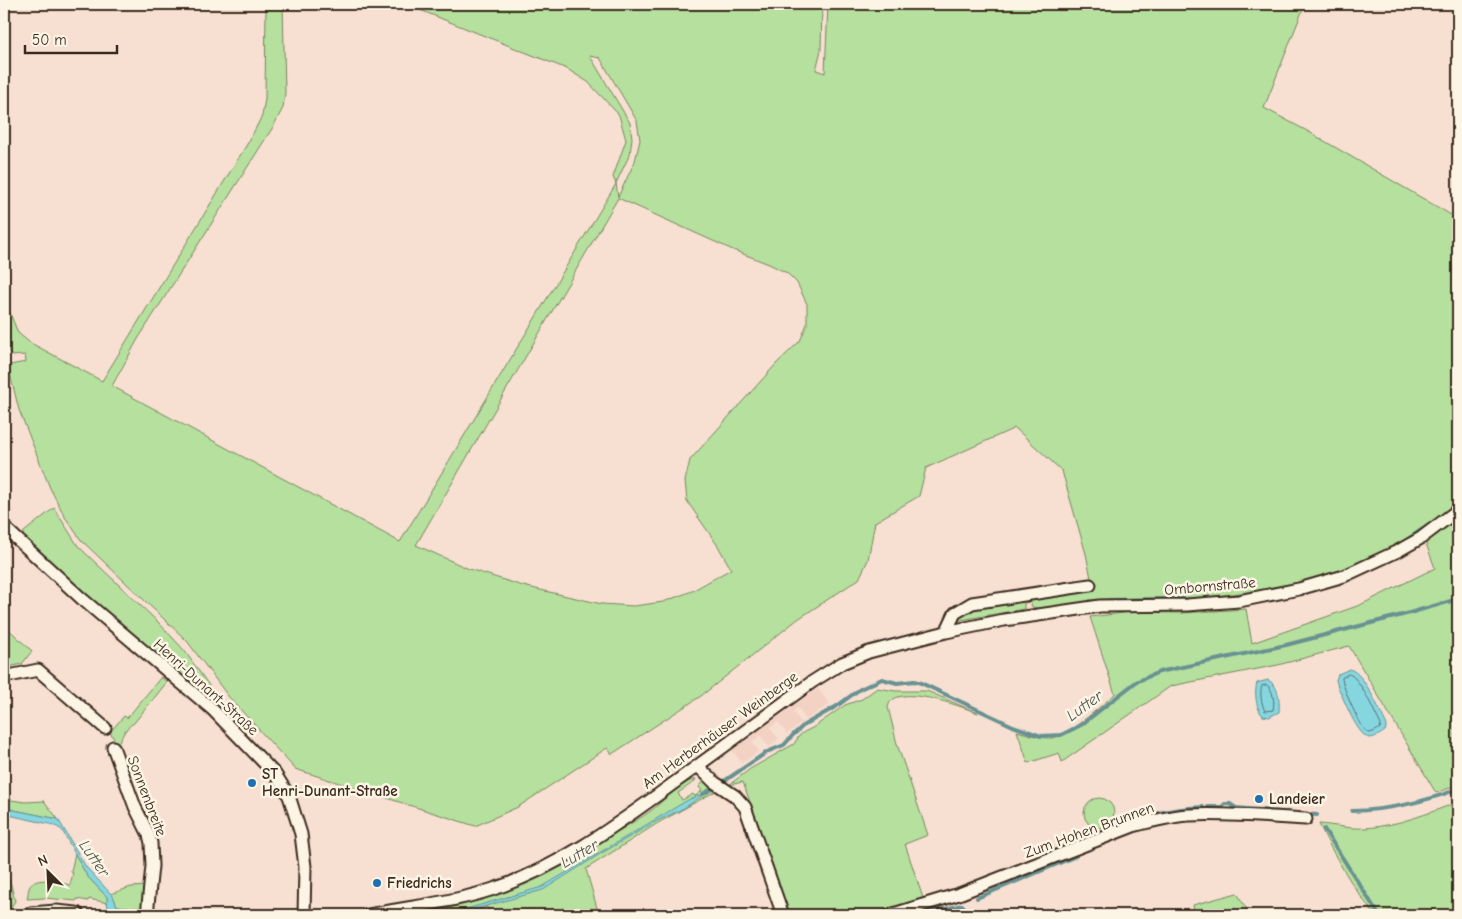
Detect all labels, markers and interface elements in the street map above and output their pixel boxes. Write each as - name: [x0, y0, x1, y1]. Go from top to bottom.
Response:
- scale bar: [25, 22, 118, 54]
- text: 50 m: [32, 31, 67, 49]
- street label: Ombornstraße: [1164, 573, 1257, 599]
- street label: Henri-Dunant-Straße: [150, 635, 263, 739]
- street label: Am Herberhäuser Weinberge: [639, 667, 802, 792]
- water label: Lutter: [1063, 686, 1107, 725]
- street label: Sonnenbreite: [123, 753, 171, 839]
- place label: ST Henri-Dunant-Straße: [262, 765, 398, 800]
- marker: ST Henri-Dunant-Straße: [246, 777, 258, 789]
- place label: Landeier: [1269, 790, 1325, 808]
- marker: Landeier: [1253, 793, 1265, 805]
- street label: Zum Hohen Brunnen: [1022, 798, 1156, 862]
- water label: Lutter: [557, 836, 602, 872]
- water label: Lutter: [75, 837, 114, 881]
- north arrow: [22, 846, 72, 896]
- text: N: [35, 851, 51, 870]
- place label: Friedrichs: [387, 874, 452, 892]
- marker: Friedrichs: [371, 877, 383, 889]

